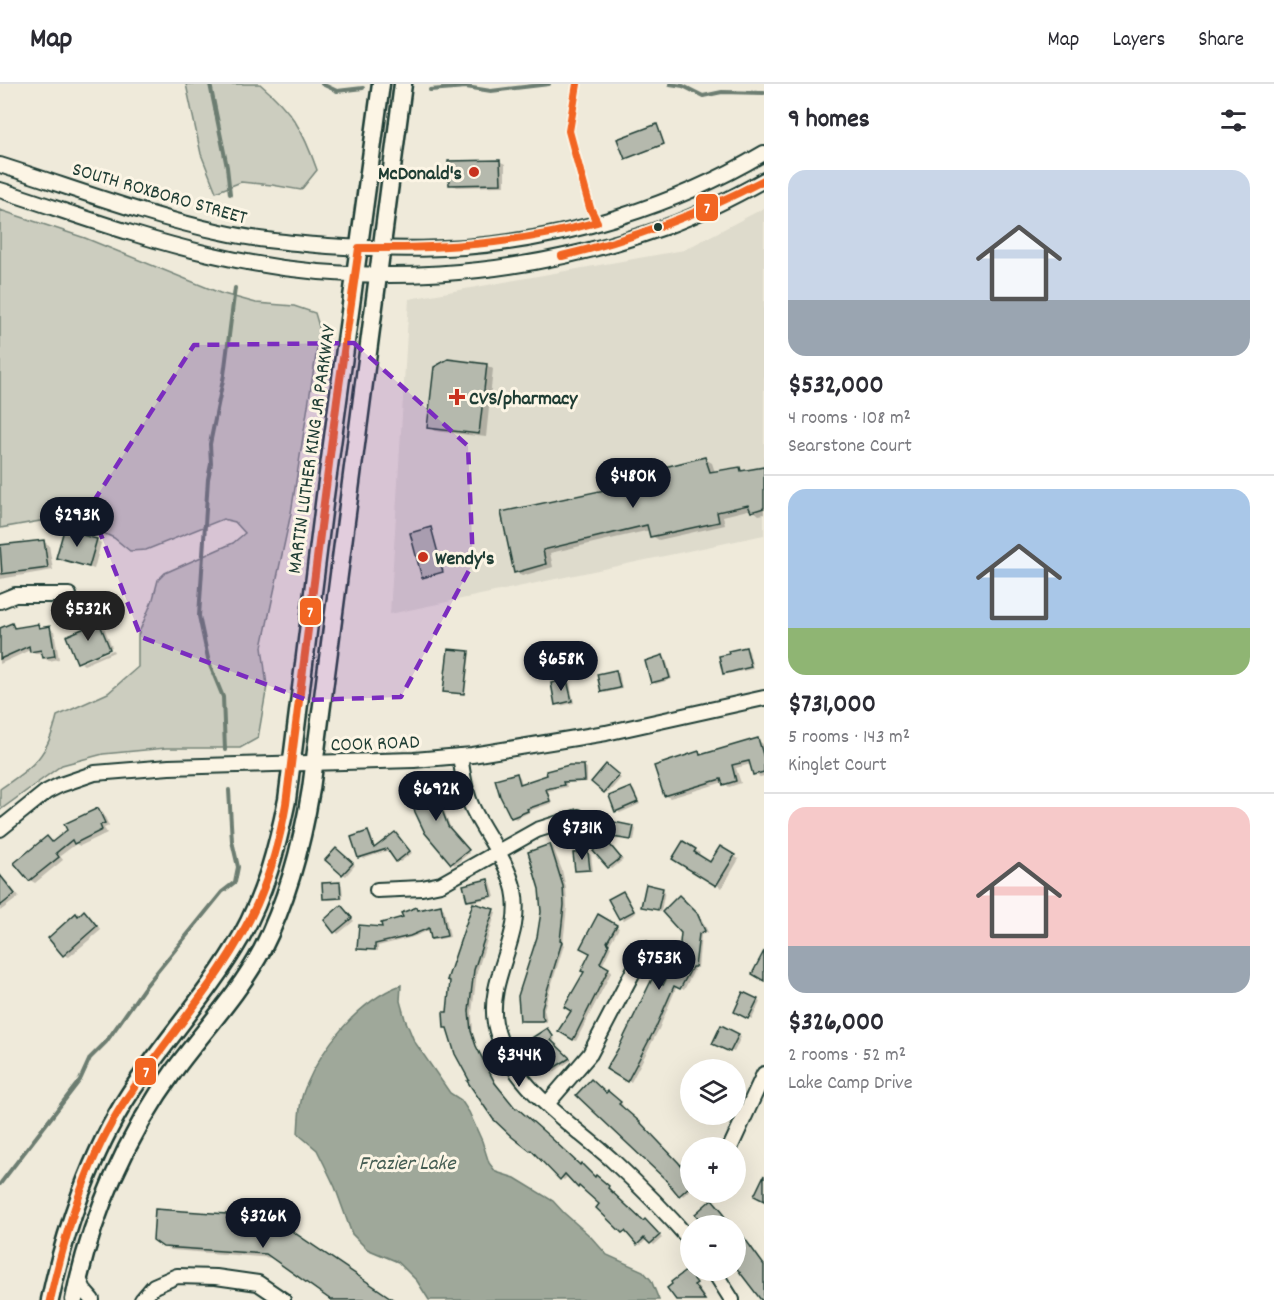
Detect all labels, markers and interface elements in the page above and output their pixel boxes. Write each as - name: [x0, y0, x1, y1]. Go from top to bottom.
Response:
- text: Map: [30, 21, 72, 61]
- text: Map: [1048, 26, 1079, 56]
- text: Layers: [1112, 26, 1165, 56]
- text: Share: [1198, 26, 1244, 56]
- text: 9 homes: [788, 102, 870, 139]
- icon: filters: [1217, 104, 1250, 137]
- street label: SOUTH ROXBORO STREET: [69, 157, 250, 233]
- place label: McDonald's: [378, 161, 462, 189]
- marker: McDonald's: [467, 165, 481, 179]
- line badge: 7: [695, 193, 719, 222]
- text: 7: [704, 198, 710, 221]
- icon: home: [965, 209, 1073, 317]
- unlabelled marker: [652, 221, 664, 233]
- street label: MARTIN LUTHER KING JR PARKWAY: [282, 323, 344, 576]
- text: $532,000: [788, 368, 884, 405]
- place label: CVS/pharmacy: [469, 386, 578, 414]
- marker: CVS/pharmacy: [450, 390, 464, 404]
- text: 4 rooms · 108 m²: [788, 405, 911, 433]
- text: Searstone Court: [788, 433, 912, 461]
- pin: $480K: [591, 458, 675, 509]
- text: $480K: [610, 463, 656, 491]
- pin: $293K: [35, 497, 119, 548]
- text: $293K: [54, 502, 100, 530]
- icon: home: [965, 528, 1073, 636]
- place label: Wendy's: [435, 546, 494, 574]
- marker: Wendy's: [416, 550, 430, 564]
- pin: $532K: [46, 591, 130, 642]
- text: $532K: [65, 596, 111, 624]
- line badge: 7: [299, 597, 322, 626]
- text: 7: [307, 602, 313, 625]
- pin: $658K: [519, 641, 603, 692]
- text: $658K: [538, 646, 584, 674]
- text: $731,000: [788, 687, 876, 724]
- text: 5 rooms · 143 m²: [788, 724, 910, 752]
- street label: COOK ROAD: [330, 729, 420, 761]
- text: Kinglet Court: [788, 752, 887, 780]
- pin: $692K: [394, 771, 478, 822]
- text: $692K: [412, 776, 460, 804]
- pin: $731K: [540, 810, 624, 861]
- text: $731K: [562, 815, 602, 843]
- icon: home: [965, 846, 1073, 954]
- pin: $753K: [617, 940, 701, 991]
- text: $753K: [636, 945, 682, 973]
- text: $326,000: [788, 1005, 884, 1042]
- pin: $344K: [477, 1037, 561, 1088]
- text: $344K: [497, 1042, 541, 1070]
- text: 2 rooms · 52 m²: [788, 1042, 906, 1070]
- line badge: 7: [134, 1057, 157, 1086]
- map controls: [680, 1059, 746, 1281]
- button: layers: [680, 1059, 746, 1125]
- text: 7: [143, 1062, 149, 1085]
- text: Lake Camp Drive: [788, 1070, 912, 1098]
- button: +: [680, 1137, 746, 1203]
- water label: Frazier Lake: [359, 1150, 457, 1180]
- pin: $326K: [221, 1198, 305, 1249]
- text: $326K: [240, 1203, 286, 1231]
- button: −: [680, 1215, 746, 1281]

